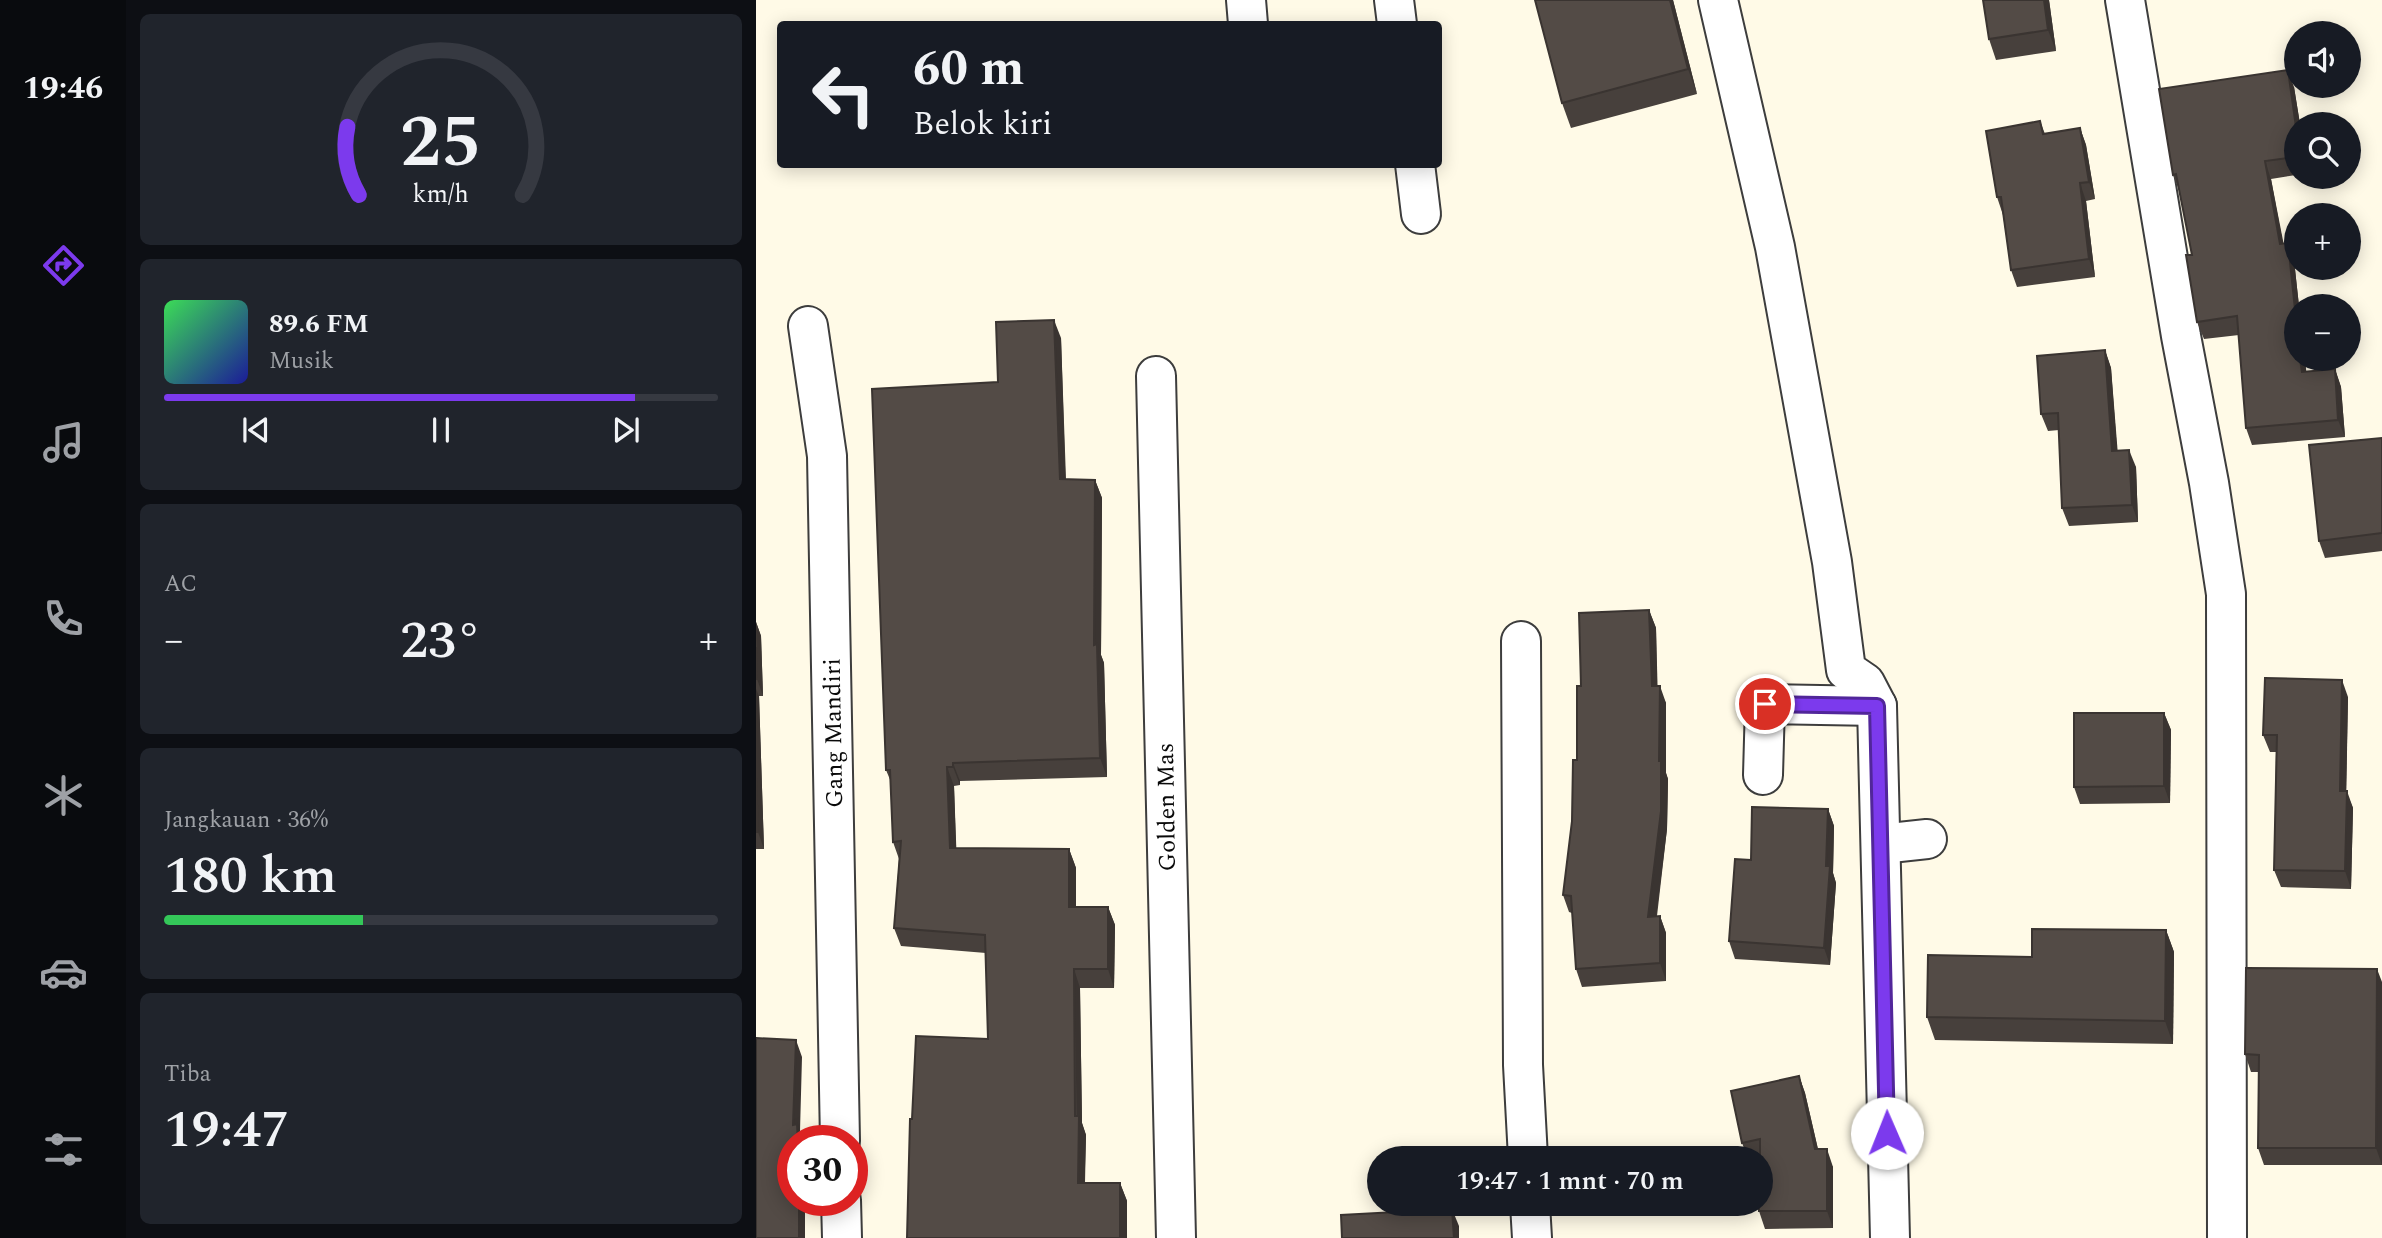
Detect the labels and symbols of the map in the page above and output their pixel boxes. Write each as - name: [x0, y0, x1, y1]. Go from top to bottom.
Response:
- street label: Gang Mandiri: [815, 658, 853, 808]
- pin: [1735, 674, 1795, 734]
- street label: Golden Mas: [1148, 742, 1186, 872]
- position arrow: [1850, 1096, 1924, 1170]
- speed limit sign: 30: [777, 1125, 868, 1216]

